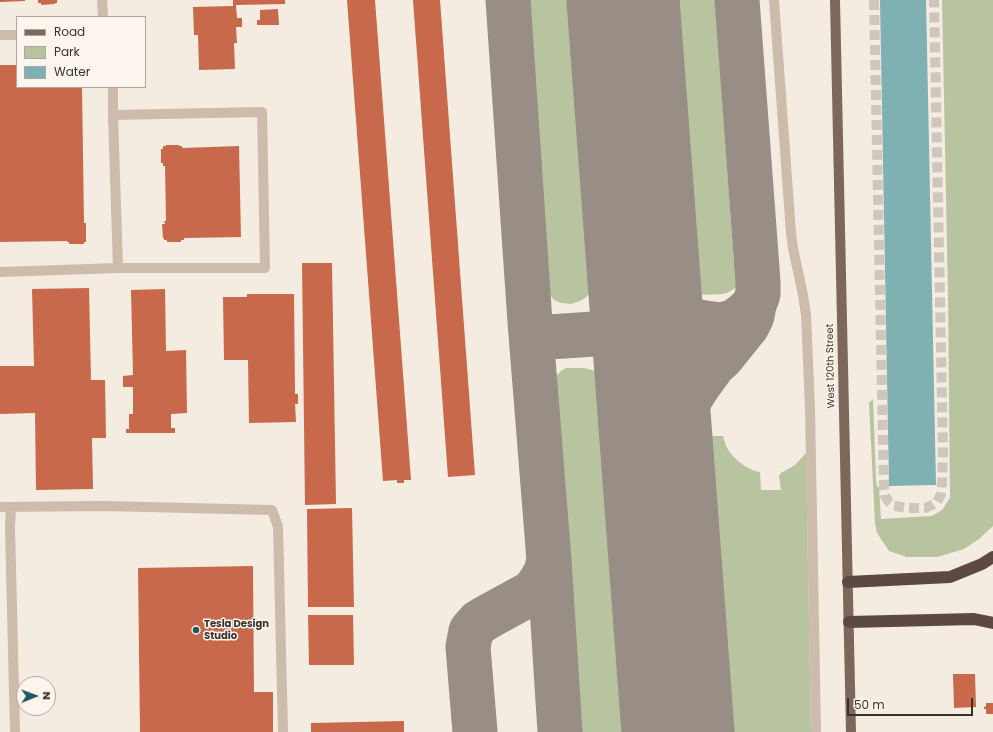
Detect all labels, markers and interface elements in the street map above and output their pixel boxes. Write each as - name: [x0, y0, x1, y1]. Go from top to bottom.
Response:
- legend: [16, 16, 146, 88]
- text: Road: [54, 23, 85, 40]
- text: Park: [54, 43, 80, 60]
- text: Water: [54, 63, 90, 80]
- street label: West 120th Street: [824, 324, 838, 408]
- place label: Tesla Design Studio: [204, 618, 269, 642]
- marker: Tesla Design Studio: [191, 625, 201, 635]
- north arrow: [16, 676, 56, 716]
- scale bar: [849, 690, 975, 716]
- text: N: [39, 692, 55, 700]
- text: 50 m: [854, 696, 885, 713]

